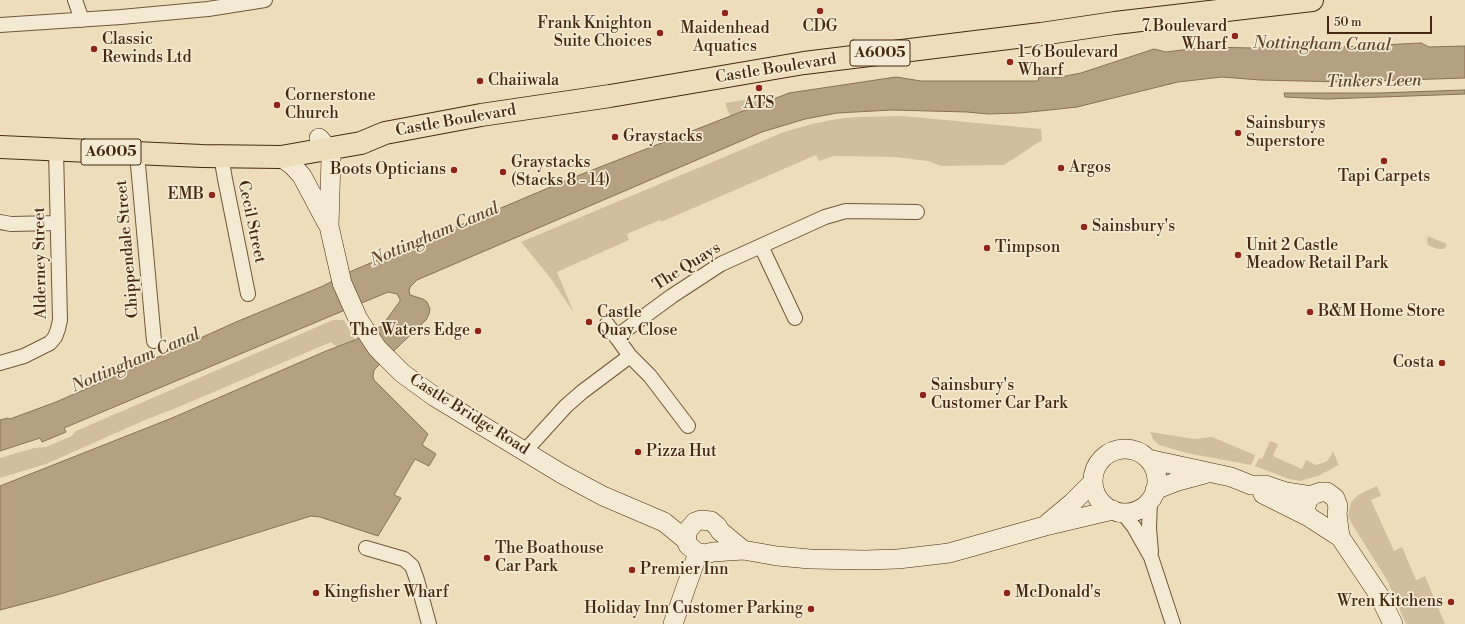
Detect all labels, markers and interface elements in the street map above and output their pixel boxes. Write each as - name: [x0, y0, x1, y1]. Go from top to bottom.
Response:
- marker: CDG: [815, 6, 825, 16]
- marker: Maidenhead Aquatics: [720, 8, 730, 18]
- scale bar: [1329, 8, 1434, 34]
- place label: Frank Knighton Suite Choices: [537, 14, 652, 52]
- text: 50 m: [1334, 15, 1362, 30]
- place label: CDG: [802, 17, 838, 37]
- place label: 7 Boulevard Wharf: [1142, 17, 1227, 55]
- place label: Maidenhead Aquatics: [680, 19, 770, 57]
- marker: Frank Knighton Suite Choices: [655, 28, 665, 38]
- place label: Classic Rewinds Ltd: [102, 30, 192, 68]
- marker: 7 Boulevard Wharf: [1230, 31, 1240, 41]
- water label: Nottingham Canal: [1253, 34, 1391, 56]
- road number: A6005: [850, 40, 910, 66]
- place label: 1-6 Boulevard Wharf: [1018, 43, 1118, 81]
- marker: Classic Rewinds Ltd: [89, 44, 99, 54]
- street label: Castle Boulevard: [714, 50, 838, 88]
- marker: 1-6 Boulevard Wharf: [1005, 57, 1015, 67]
- place label: Chaiiwala: [488, 71, 559, 91]
- water label: Tinkers Leen: [1326, 71, 1422, 93]
- marker: Chaiiwala: [475, 76, 485, 86]
- marker: ATS: [754, 83, 764, 93]
- place label: Cornerstone Church: [285, 86, 376, 124]
- place label: ATS: [744, 94, 774, 114]
- marker: Cornerstone Church: [272, 100, 282, 110]
- street label: Castle Boulevard: [394, 101, 518, 141]
- place label: Sainsburys Superstore: [1246, 114, 1326, 152]
- place label: Graystacks: [623, 127, 703, 147]
- marker: Sainsburys Superstore: [1233, 128, 1243, 138]
- marker: Graystacks: [610, 132, 620, 142]
- road number: A6005: [81, 139, 141, 165]
- place label: Graystacks (Stacks 8 - 14): [511, 153, 610, 191]
- marker: Tapi Carpets: [1379, 156, 1389, 166]
- place label: Argos: [1069, 158, 1111, 178]
- place label: Boots Opticians: [330, 160, 446, 180]
- marker: Argos: [1056, 163, 1066, 173]
- marker: Boots Opticians: [449, 165, 459, 175]
- marker: Graystacks (Stacks 8 - 14): [498, 167, 508, 177]
- place label: Tapi Carpets: [1338, 167, 1430, 187]
- street label: Chippendale Street: [112, 179, 144, 319]
- street label: Cecil Street: [233, 179, 269, 265]
- place label: EMB: [168, 185, 204, 205]
- marker: EMB: [207, 190, 217, 200]
- water label: Nottingham Canal: [367, 199, 503, 271]
- street label: Alderney Street: [30, 207, 52, 319]
- place label: Sainsbury's: [1092, 217, 1175, 237]
- marker: Sainsbury's: [1079, 222, 1089, 232]
- place label: Unit 2 Castle Meadow Retail Park: [1246, 236, 1388, 274]
- place label: Timpson: [995, 238, 1060, 258]
- street label: The Quays: [650, 239, 724, 295]
- marker: Timpson: [982, 243, 992, 253]
- marker: Unit 2 Castle Meadow Retail Park: [1233, 250, 1243, 260]
- place label: B&M Home Store: [1318, 302, 1445, 322]
- place label: Castle Quay Close: [597, 303, 677, 341]
- marker: B&M Home Store: [1305, 307, 1315, 317]
- marker: Castle Quay Close: [584, 317, 594, 327]
- place label: The Waters Edge: [349, 321, 470, 341]
- water label: Nottingham Canal: [68, 325, 204, 397]
- marker: The Waters Edge: [473, 326, 483, 336]
- place label: Costa: [1393, 353, 1434, 373]
- marker: Costa: [1437, 358, 1447, 368]
- street label: Castle Bridge Road: [406, 370, 532, 460]
- place label: Sainsbury's Customer Car Park: [931, 376, 1068, 414]
- marker: Sainsbury's Customer Car Park: [918, 390, 928, 400]
- place label: Pizza Hut: [646, 442, 717, 462]
- marker: Pizza Hut: [633, 447, 643, 457]
- place label: The Boathouse Car Park: [495, 539, 604, 577]
- marker: The Boathouse Car Park: [482, 553, 492, 563]
- place label: Premier Inn: [640, 560, 729, 580]
- marker: Premier Inn: [627, 565, 637, 575]
- place label: Kingfisher Wharf: [324, 583, 449, 603]
- place label: McDonald's: [1015, 583, 1101, 603]
- marker: Kingfisher Wharf: [311, 588, 321, 598]
- marker: McDonald's: [1002, 588, 1012, 598]
- place label: Wren Kitchens: [1337, 592, 1443, 612]
- marker: Wren Kitchens: [1446, 597, 1456, 607]
- place label: Holiday Inn Customer Parking: [584, 599, 803, 619]
- marker: Holiday Inn Customer Parking: [806, 604, 816, 614]

